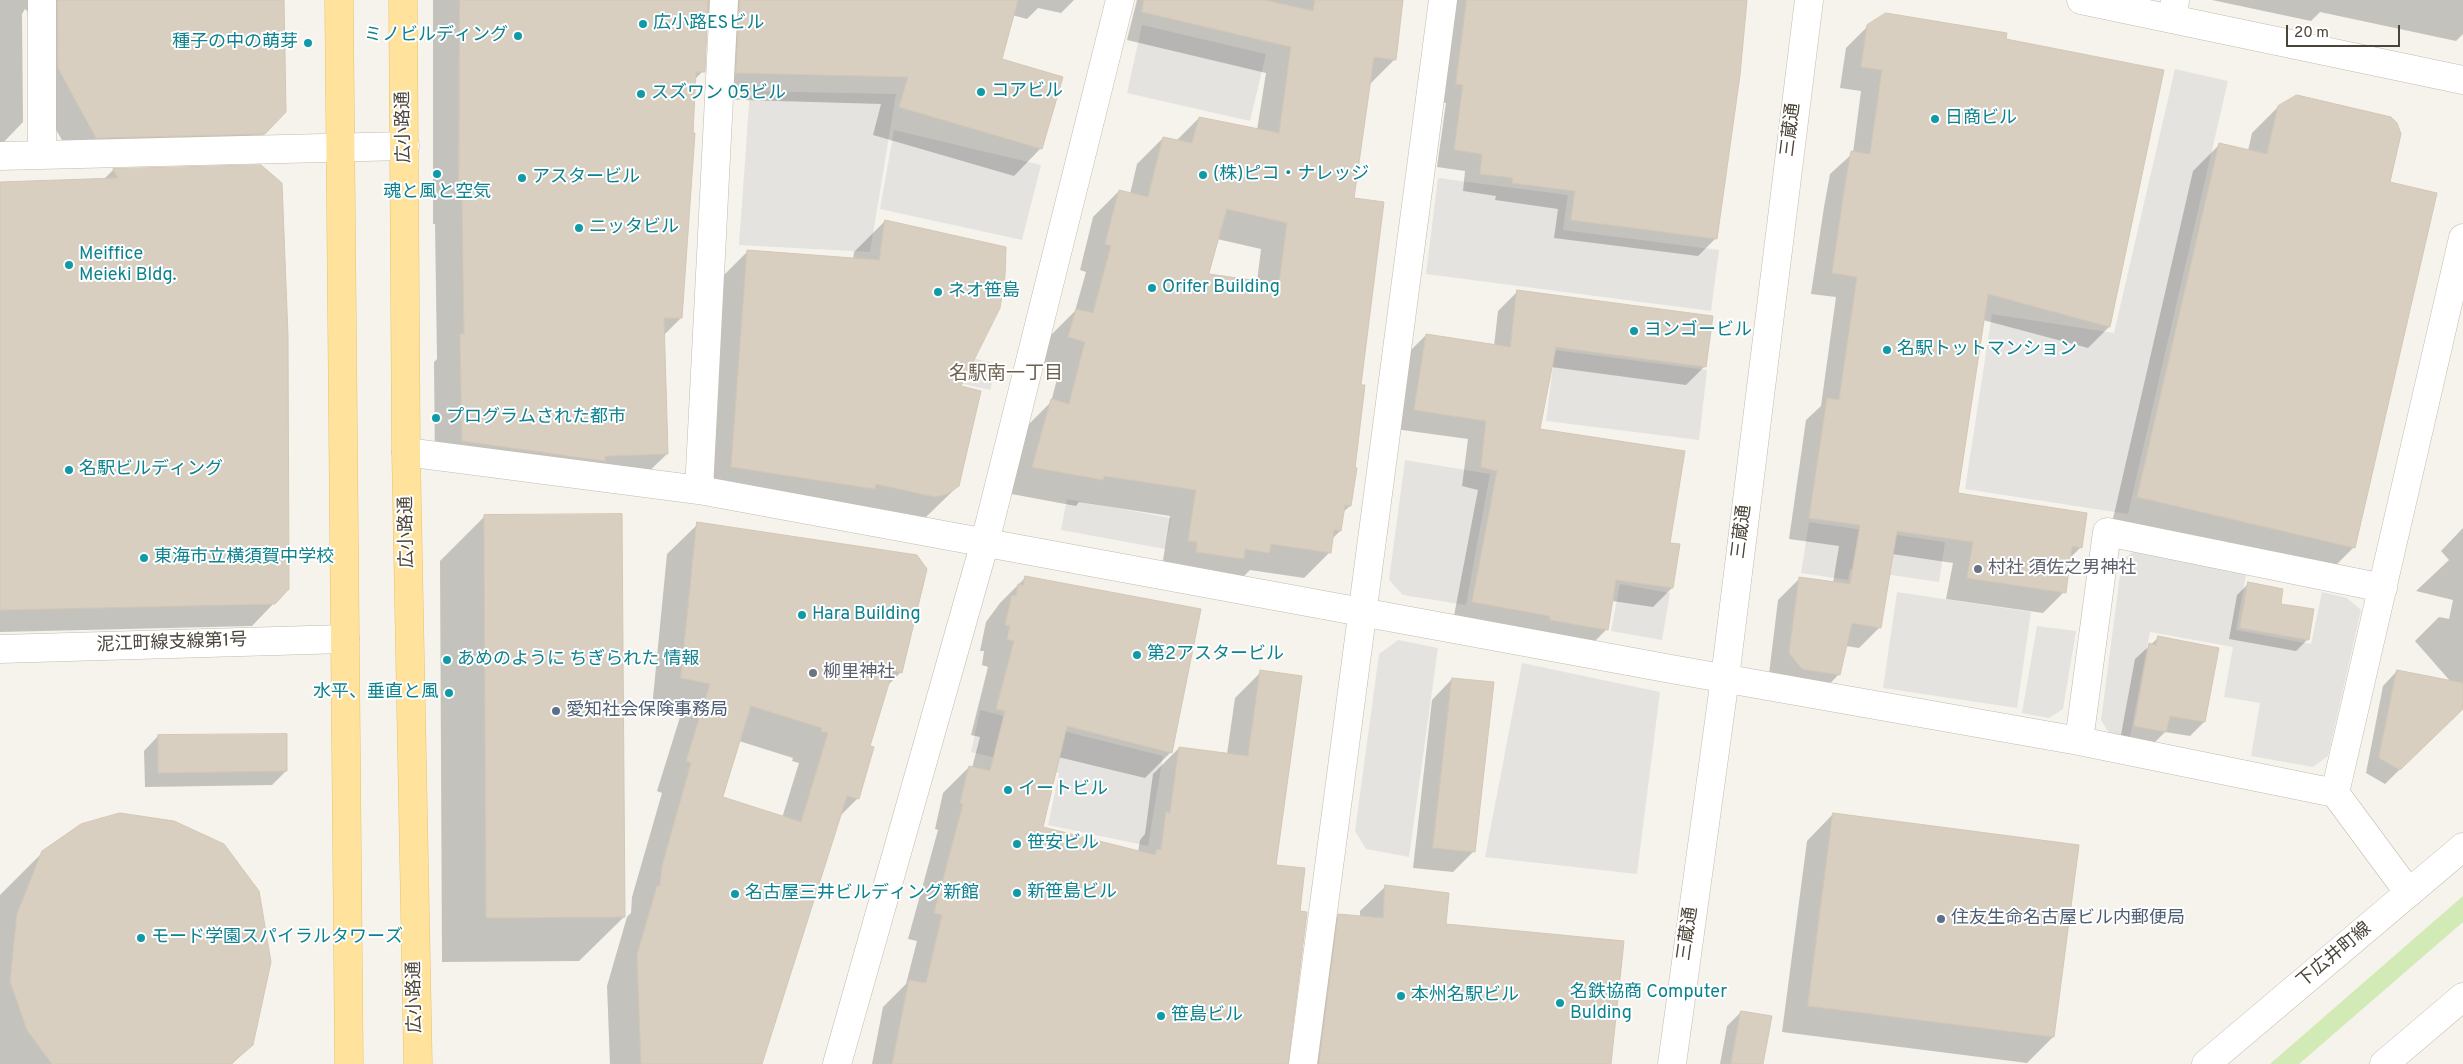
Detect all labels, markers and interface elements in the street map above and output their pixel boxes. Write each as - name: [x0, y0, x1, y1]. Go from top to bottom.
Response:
- place label: 広小路ESビル: [653, 13, 764, 35]
- scale bar: [2288, 15, 2402, 47]
- marker: 広小路ESビル: [637, 18, 649, 30]
- text: 20 m: [2294, 24, 2329, 43]
- place label: ミノビルディング: [364, 25, 508, 47]
- marker: ミノビルディング: [512, 30, 524, 42]
- place label: 種子の中の萌芽: [172, 32, 298, 54]
- marker: 種子の中の萌芽: [302, 37, 314, 49]
- place label: コアビル: [991, 81, 1063, 103]
- place label: スズワン 05ビル: [651, 83, 786, 105]
- marker: コアビル: [975, 86, 987, 98]
- marker: スズワン 05ビル: [635, 88, 647, 100]
- street label: 広小路通: [394, 91, 416, 163]
- street label: 三蔵通: [1778, 102, 1806, 158]
- place label: 日商ビル: [1945, 108, 2017, 130]
- marker: 日商ビル: [1929, 113, 1941, 125]
- place label: (株)ピコ・ナレッジ: [1213, 164, 1369, 186]
- place label: アスタービル: [532, 167, 640, 189]
- marker: 魂と風と空気: [431, 168, 443, 180]
- marker: (株)ピコ・ナレッジ: [1197, 169, 1209, 181]
- marker: アスタービル: [516, 172, 528, 184]
- place label: 魂と風と空気: [383, 182, 491, 204]
- place label: ニッタビル: [589, 217, 679, 239]
- marker: ニッタビル: [573, 222, 585, 234]
- place label: Meiffice Meieki Bldg.: [79, 244, 177, 286]
- marker: Meiffice Meieki Bldg.: [63, 259, 75, 271]
- place label: Orifer Building: [1162, 277, 1280, 299]
- place label: ネオ笹島: [948, 281, 1020, 303]
- marker: Orifer Building: [1146, 282, 1158, 294]
- marker: ネオ笹島: [932, 286, 944, 298]
- place label: ヨンゴービル: [1644, 320, 1752, 342]
- marker: ヨンゴービル: [1628, 325, 1640, 337]
- place label: 名駅トットマンション: [1897, 339, 2077, 361]
- marker: 名駅トットマンション: [1881, 344, 1893, 356]
- district label: 名駅南一丁目: [949, 364, 1063, 386]
- place label: プログラムされた都市: [446, 407, 626, 429]
- marker: プログラムされた都市: [430, 412, 442, 424]
- place label: 名駅ビルディング: [79, 459, 223, 481]
- marker: 名駅ビルディング: [63, 464, 75, 476]
- street label: 広小路通: [397, 496, 419, 568]
- street label: 三蔵通: [1729, 504, 1757, 560]
- place label: 東海市立横須賀中学校: [154, 547, 334, 569]
- marker: 東海市立横須賀中学校: [138, 552, 150, 564]
- place label: 村社 須佐之男神社: [1988, 558, 2136, 580]
- marker: 村社 須佐之男神社: [1972, 563, 1984, 575]
- place label: Hara Building: [812, 604, 921, 626]
- marker: Hara Building: [796, 609, 808, 621]
- street label: 泥江町線支線第1号: [96, 631, 248, 657]
- place label: 第2アスタービル: [1147, 644, 1284, 666]
- place label: あめのように ちぎられた 情報: [457, 649, 699, 671]
- marker: 第2アスタービル: [1131, 649, 1143, 661]
- marker: あめのように ちぎられた 情報: [441, 654, 453, 666]
- place label: 柳里神社: [823, 662, 895, 684]
- marker: 柳里神社: [807, 667, 819, 679]
- place label: 水平、垂直と風: [313, 682, 439, 704]
- marker: 水平、垂直と風: [443, 687, 455, 699]
- place label: 愛知社会保険事務局: [566, 700, 728, 722]
- marker: 愛知社会保険事務局: [550, 705, 562, 717]
- place label: イートビル: [1018, 779, 1108, 801]
- marker: イートビル: [1002, 784, 1014, 796]
- place label: 笹安ビル: [1027, 833, 1099, 855]
- marker: 笹安ビル: [1011, 838, 1023, 850]
- place label: 新笹島ビル: [1027, 882, 1117, 904]
- place label: 名古屋三井ビルディング新館: [745, 883, 979, 905]
- marker: 新笹島ビル: [1011, 887, 1023, 899]
- marker: 名古屋三井ビルディング新館: [729, 888, 741, 900]
- street label: 三蔵通: [1675, 906, 1703, 962]
- place label: 住友生命名古屋ビル内郵便局: [1951, 908, 2185, 930]
- marker: 住友生命名古屋ビル内郵便局: [1935, 913, 1947, 925]
- street label: 下広井町線: [2294, 919, 2376, 993]
- place label: モード学園スパイラルタワーズ: [151, 927, 403, 949]
- marker: モード学園スパイラルタワーズ: [135, 932, 147, 944]
- street label: 広小路通: [405, 961, 427, 1033]
- place label: 名鉄協商 Computer Bulding: [1570, 982, 1727, 1024]
- place label: 本州名駅ビル: [1411, 985, 1519, 1007]
- marker: 本州名駅ビル: [1395, 990, 1407, 1002]
- marker: 名鉄協商 Computer Bulding: [1554, 997, 1566, 1009]
- place label: 笹島ビル: [1171, 1005, 1243, 1027]
- marker: 笹島ビル: [1155, 1010, 1167, 1022]

